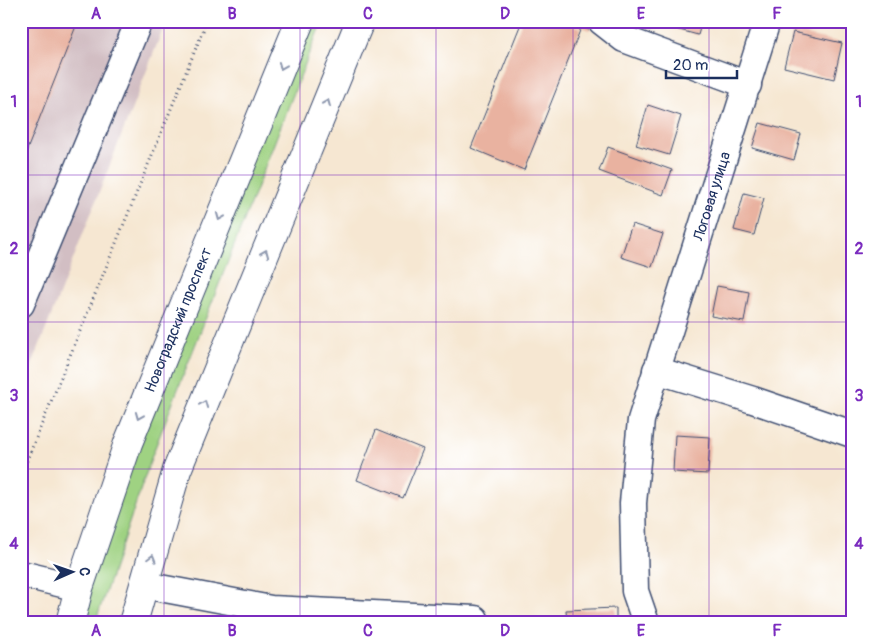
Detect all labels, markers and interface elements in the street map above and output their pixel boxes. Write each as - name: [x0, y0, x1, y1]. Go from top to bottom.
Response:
- text: A: [91, 4, 102, 24]
- text: B: [227, 4, 237, 24]
- text: C: [363, 4, 373, 24]
- text: D: [500, 4, 510, 24]
- text: E: [637, 4, 646, 24]
- text: F: [772, 4, 782, 24]
- scale bar: [666, 48, 737, 80]
- text: 20 m: [673, 56, 708, 75]
- one-way arrow: [277, 62, 287, 70]
- text: 1: [11, 92, 17, 112]
- text: 1: [856, 92, 862, 112]
- one-way arrow: [320, 99, 331, 108]
- street label: Логовая улица: [689, 149, 735, 244]
- one-way arrow: [216, 212, 227, 221]
- text: 2: [10, 239, 19, 259]
- text: 2: [855, 239, 864, 259]
- street label: Новоградский проспект: [141, 245, 217, 395]
- one-way arrow: [259, 249, 270, 258]
- text: 3: [10, 386, 19, 406]
- text: 3: [855, 386, 864, 406]
- one-way arrow: [198, 400, 209, 409]
- one-way arrow: [135, 411, 146, 420]
- text: 4: [9, 534, 19, 554]
- text: 4: [854, 534, 864, 554]
- north arrow: [48, 546, 98, 596]
- one-way arrow: [147, 554, 157, 562]
- text: С: [76, 567, 93, 577]
- text: A: [91, 621, 102, 641]
- text: B: [227, 621, 237, 641]
- text: C: [363, 621, 373, 641]
- text: D: [500, 621, 510, 641]
- text: E: [637, 621, 646, 641]
- text: F: [772, 621, 782, 641]

